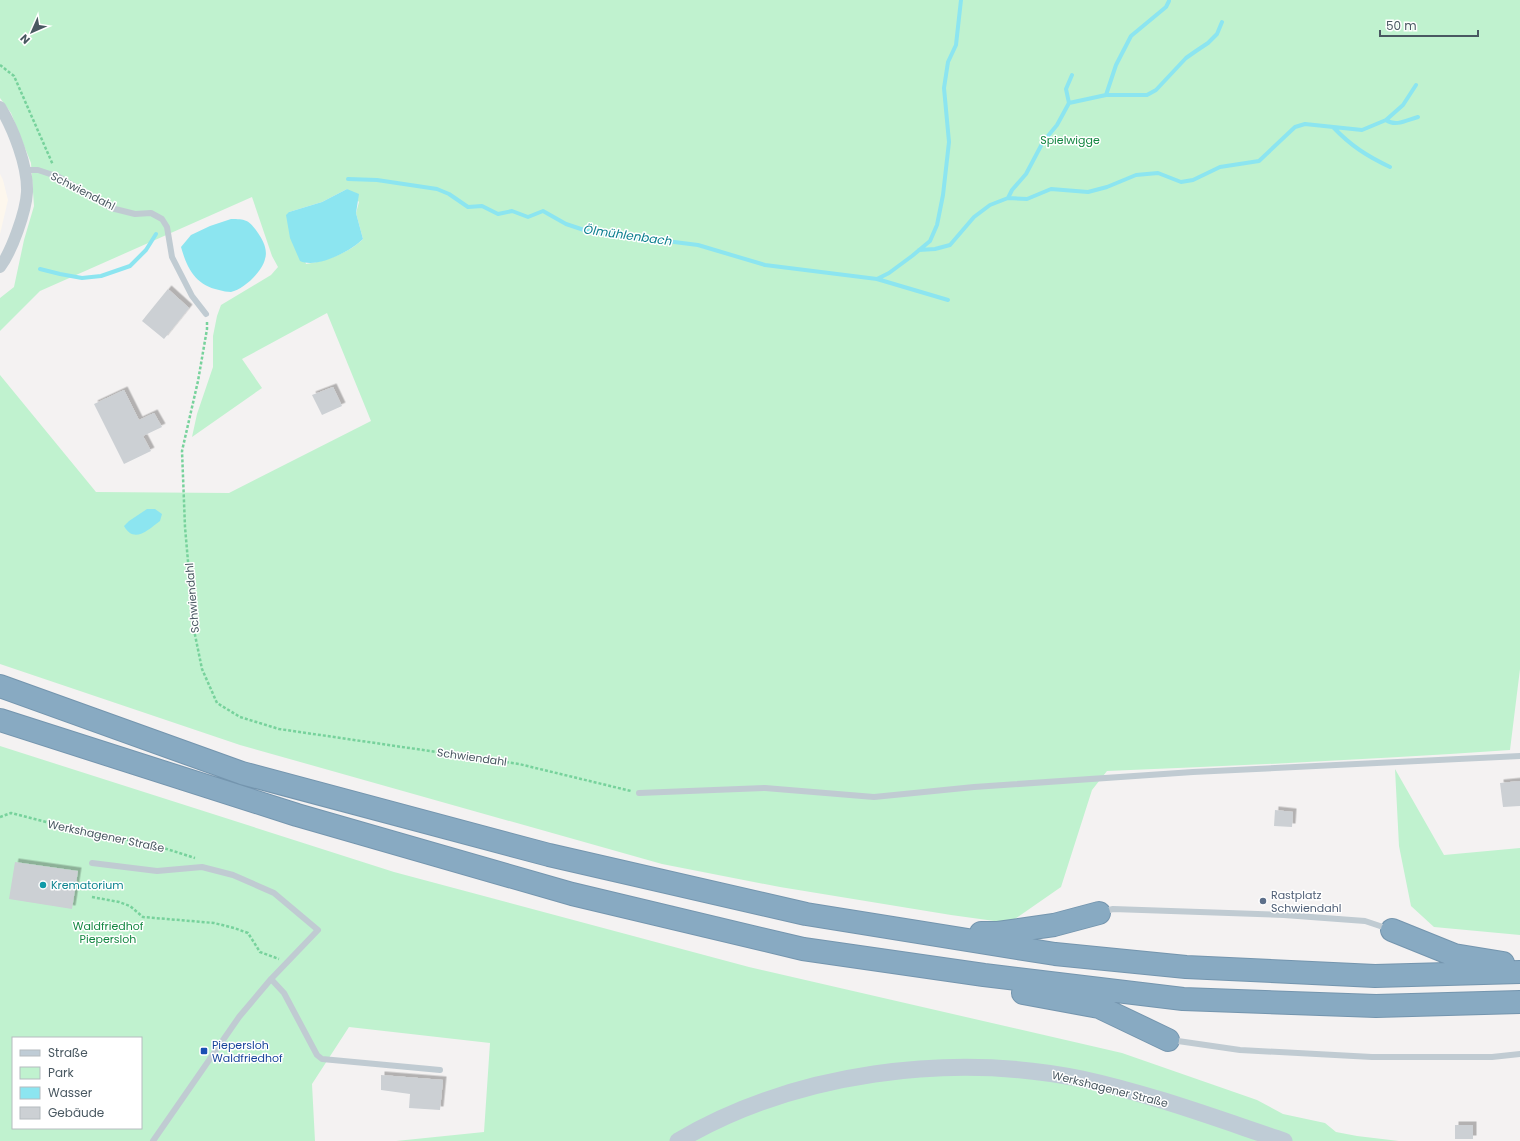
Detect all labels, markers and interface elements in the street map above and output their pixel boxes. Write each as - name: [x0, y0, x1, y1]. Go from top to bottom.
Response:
- north arrow: [12, 12, 52, 52]
- scale bar: [1380, 12, 1478, 38]
- text: 50 m: [1386, 17, 1417, 34]
- text: N: [16, 30, 34, 48]
- park label: Spielwigge: [1040, 132, 1100, 148]
- street label: Schwiendahl: [48, 168, 118, 214]
- water label: Ölmühlenbach: [583, 220, 673, 250]
- street label: Schwiendahl: [181, 562, 203, 634]
- street label: Schwiendahl: [436, 744, 508, 770]
- street label: Werkshagener Straße: [46, 816, 166, 856]
- place label: Krematorium: [51, 877, 124, 893]
- marker: Krematorium: [38, 880, 48, 890]
- place label: Rastplatz Schwiendahl: [1271, 887, 1341, 916]
- marker: Rastplatz Schwiendahl: [1258, 896, 1268, 906]
- park label: Waldfriedhof Piepersloh: [73, 918, 144, 947]
- legend: [12, 1037, 142, 1129]
- place label: Piepersloh Waldfriedhof: [212, 1037, 283, 1066]
- text: Straße: [48, 1044, 88, 1061]
- marker: Piepersloh Waldfriedhof: [199, 1046, 209, 1056]
- text: Park: [48, 1064, 75, 1081]
- street label: Werkshagener Straße: [1050, 1067, 1170, 1111]
- text: Wasser: [48, 1084, 93, 1101]
- text: Gebäude: [48, 1104, 104, 1121]

